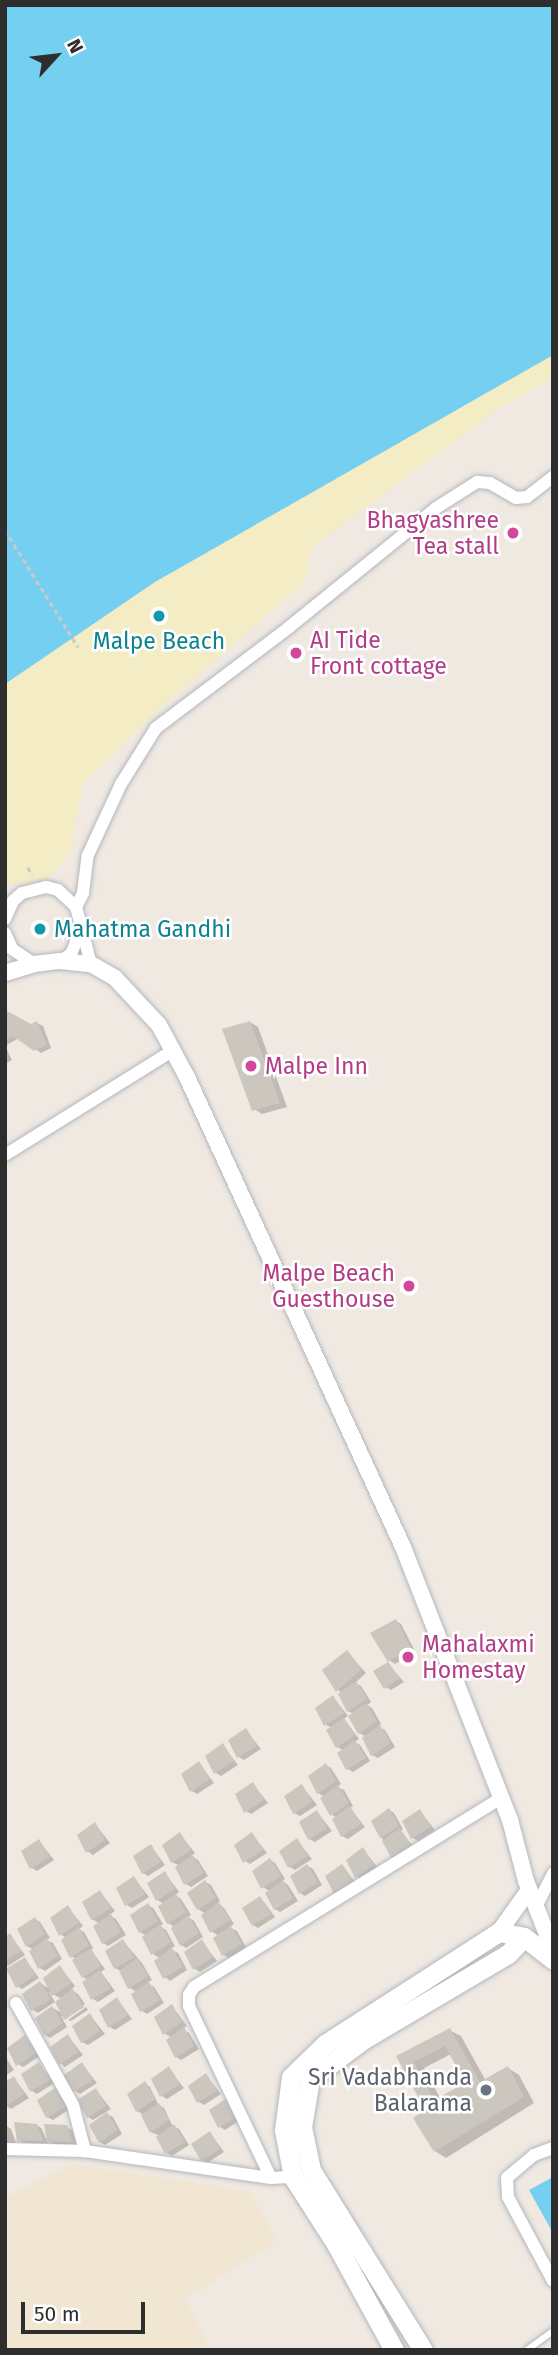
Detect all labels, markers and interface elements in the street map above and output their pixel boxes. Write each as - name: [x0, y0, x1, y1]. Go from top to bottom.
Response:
- north arrow: [21, 21, 91, 91]
- text: N: [62, 35, 88, 57]
- place label: Bhagyashree Tea stall: [367, 506, 499, 560]
- marker: Bhagyashree Tea stall: [505, 525, 521, 541]
- marker: Malpe Beach: [151, 608, 167, 624]
- place label: AI Tide Front cottage: [310, 626, 447, 680]
- place label: Malpe Beach: [93, 627, 225, 655]
- marker: AI Tide Front cottage: [288, 645, 304, 661]
- place label: Mahatma Gandhi: [54, 915, 231, 943]
- marker: Mahatma Gandhi: [32, 921, 48, 937]
- place label: Malpe Inn: [265, 1052, 368, 1080]
- marker: Malpe Inn: [243, 1058, 259, 1074]
- place label: Malpe Beach Guesthouse: [263, 1259, 395, 1313]
- marker: Malpe Beach Guesthouse: [401, 1278, 417, 1294]
- place label: Mahalaxmi Homestay: [422, 1630, 535, 1684]
- marker: Mahalaxmi Homestay: [400, 1649, 416, 1665]
- place label: Sri Vadabhanda Balarama: [308, 2063, 472, 2117]
- marker: Sri Vadabhanda Balarama: [478, 2082, 494, 2098]
- scale bar: [24, 2288, 149, 2332]
- text: 50 m: [34, 2301, 80, 2327]

